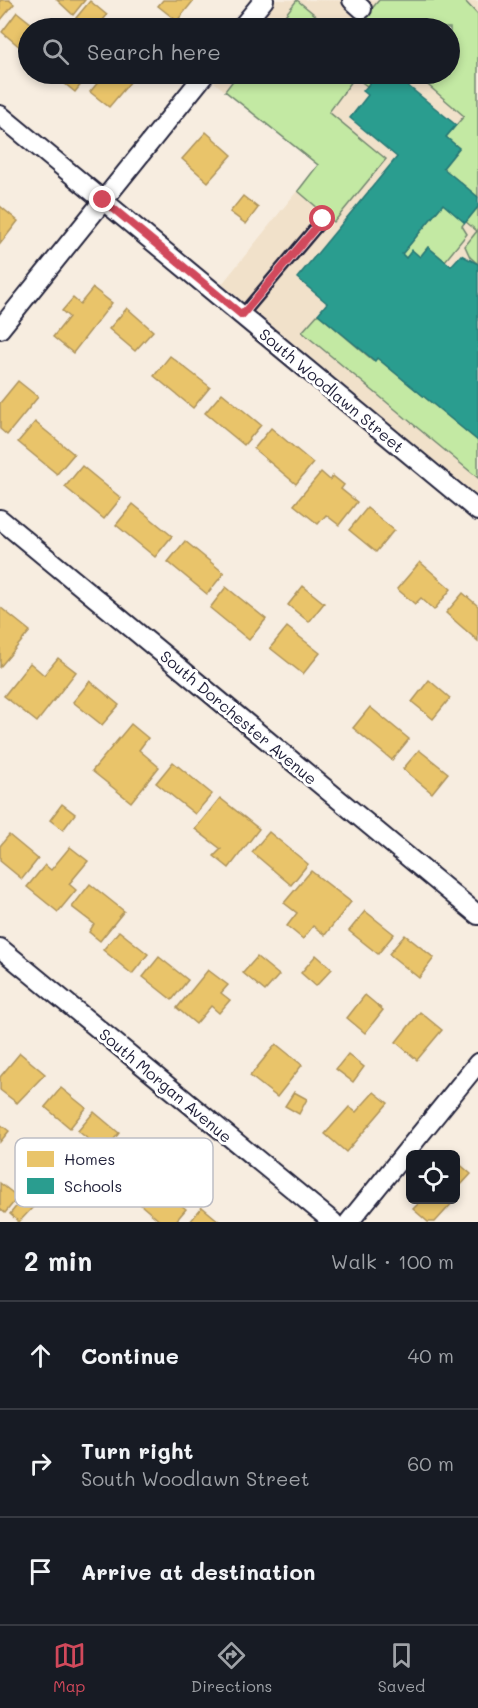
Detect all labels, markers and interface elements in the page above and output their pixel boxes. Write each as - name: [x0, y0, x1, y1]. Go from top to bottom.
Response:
- search box: [18, 18, 460, 84]
- icon: search: [39, 35, 72, 68]
- text: Search here: [87, 37, 221, 66]
- route end: [89, 186, 115, 212]
- route start: [309, 205, 335, 231]
- street label: South Woodlawn Street: [255, 323, 409, 457]
- street label: South Dorchester Avenue: [156, 645, 322, 789]
- street label: South Morgan Avenue: [95, 1023, 237, 1147]
- legend: [15, 1138, 213, 1207]
- text: Homes: [64, 1148, 115, 1169]
- map controls: [406, 1150, 460, 1204]
- button: locate: [406, 1150, 460, 1204]
- text: Schools: [64, 1175, 122, 1196]
- text: 2 min: [24, 1244, 92, 1278]
- text: Walk · 100 m: [331, 1248, 454, 1274]
- icon: ahead: [24, 1339, 57, 1372]
- text: Continue: [81, 1341, 179, 1370]
- text: 40 m: [408, 1342, 454, 1368]
- text: Turn right: [81, 1436, 193, 1465]
- icon: right: [24, 1447, 57, 1480]
- text: 60 m: [407, 1450, 454, 1476]
- text: South Woodlawn Street: [81, 1465, 310, 1491]
- icon: arrive: [24, 1555, 57, 1588]
- text: Arrive at destination: [81, 1557, 316, 1586]
- tab: Map: [53, 1639, 86, 1696]
- tab: Directions: [191, 1639, 272, 1696]
- tab: Saved: [378, 1639, 425, 1696]

